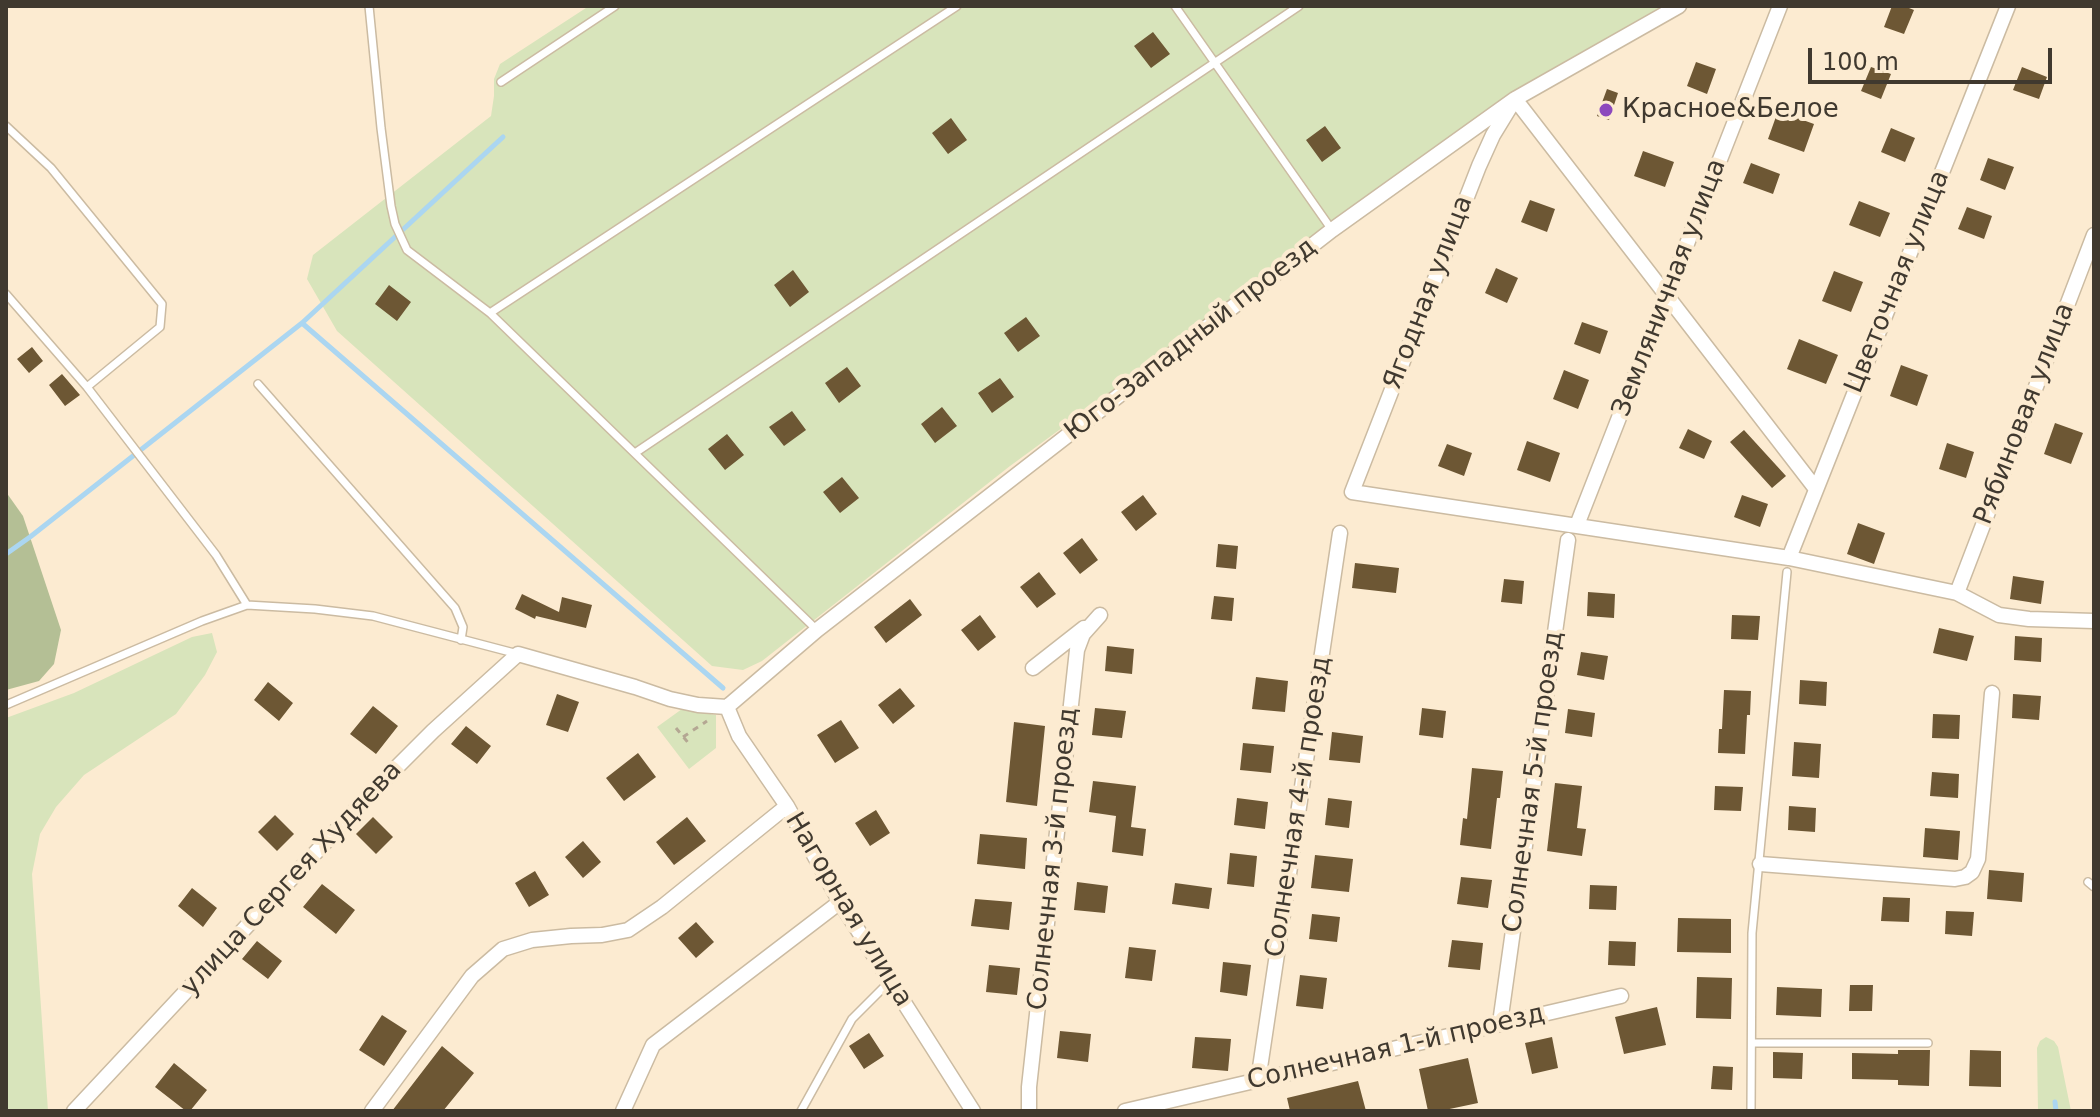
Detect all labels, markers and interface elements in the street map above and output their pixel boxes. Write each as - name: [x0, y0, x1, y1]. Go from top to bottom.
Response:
- scale bar: [1812, 32, 2056, 82]
- text: 100 m: [1822, 48, 1899, 76]
- place label: Красное&Белое: [1622, 94, 1839, 126]
- marker: Красное&Белое: [1597, 101, 1615, 119]
- street label: Земляничная улица: [1606, 155, 1734, 421]
- street label: Цветочная улица: [1839, 166, 1957, 398]
- street label: Ягодная улица: [1378, 192, 1480, 394]
- street label: Юго-Западный проезд: [1059, 232, 1323, 448]
- street label: Рябиновая улица: [1968, 299, 2082, 529]
- street label: Солнечная 5-й проезд: [1497, 629, 1571, 935]
- street label: Солнечная 4-й проезд: [1260, 654, 1338, 960]
- street label: Солнечная 3-й проезд: [1023, 706, 1085, 1012]
- street label: улица Сергея Худяева: [175, 755, 409, 1003]
- street label: Нагорная улица: [778, 807, 918, 1013]
- street label: Солнечная 1-й проезд: [1244, 999, 1548, 1097]

